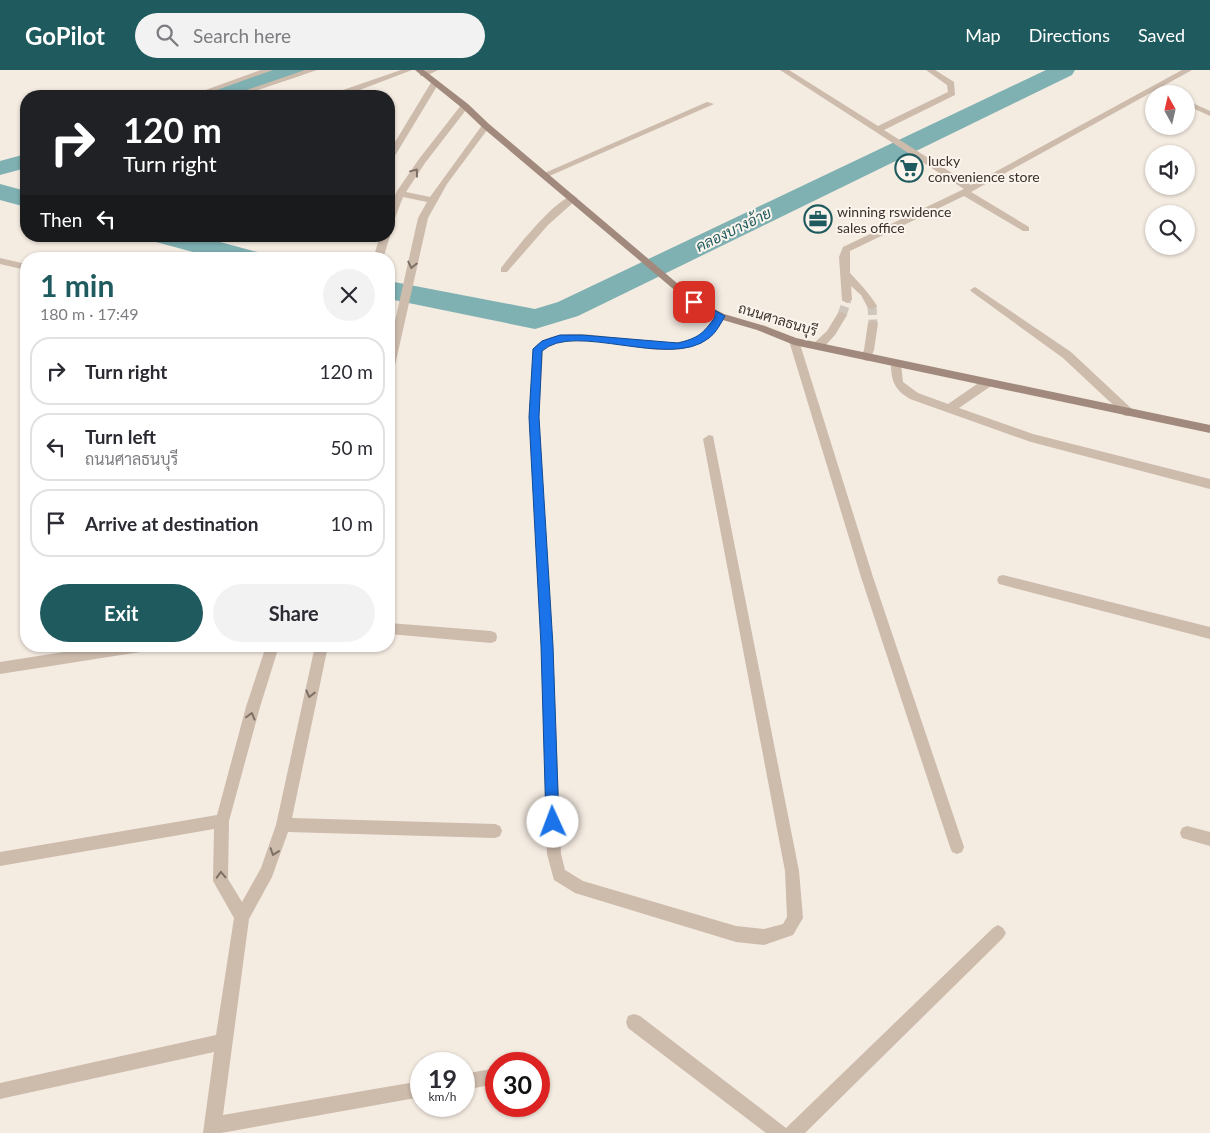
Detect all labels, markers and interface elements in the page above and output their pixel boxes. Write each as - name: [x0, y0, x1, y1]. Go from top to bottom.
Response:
- search box: [135, 13, 485, 58]
- text: GoPilot: [25, 21, 105, 50]
- icon: search: [153, 21, 181, 49]
- text: Search here: [193, 24, 291, 47]
- text: Map: [965, 24, 1001, 46]
- text: Directions: [1029, 24, 1110, 46]
- text: Saved: [1138, 24, 1185, 46]
- north arrow: [1145, 85, 1195, 135]
- map controls: [1145, 85, 1195, 255]
- text: 120 m: [123, 108, 222, 150]
- icon: right: [40, 110, 105, 175]
- button: sound: [1145, 145, 1195, 195]
- text: Turn right: [123, 150, 217, 177]
- place label: lucky convenience store: [928, 152, 1040, 185]
- supermarket icon: lucky convenience store: [894, 153, 924, 183]
- one-way arrow: [410, 169, 418, 178]
- water label: คลองบางอ้าย: [692, 203, 774, 255]
- place label: winning rswidence sales office: [837, 203, 952, 236]
- office icon: winning rswidence sales office: [803, 204, 833, 234]
- icon: left: [92, 205, 120, 233]
- button: search: [1145, 205, 1195, 255]
- text: Then: [40, 208, 82, 231]
- one-way arrow: [407, 261, 418, 270]
- text: 1 min: [40, 267, 114, 303]
- button: close: [323, 269, 375, 321]
- pin: [673, 281, 715, 323]
- icon: arrive: [680, 288, 708, 316]
- street label: ถนนศาลธนบุรี: [736, 299, 820, 341]
- text: 180 m · 17:49: [40, 304, 139, 323]
- icon: right: [42, 357, 70, 385]
- text: Turn right: [85, 360, 167, 383]
- text: 120 m: [319, 360, 373, 383]
- text: Turn left: [85, 425, 156, 448]
- icon: left: [42, 433, 70, 461]
- text: 50 m: [330, 436, 373, 459]
- text: ถนนศาลธนบุรี: [85, 449, 178, 468]
- icon: arrive: [42, 509, 70, 537]
- text: Arrive at destination: [85, 512, 258, 535]
- text: 10 m: [330, 512, 373, 535]
- button: Exit: [40, 584, 203, 642]
- button: Share: [213, 584, 375, 642]
- one-way arrow: [305, 689, 316, 698]
- one-way arrow: [245, 712, 256, 721]
- position arrow: [526, 795, 578, 847]
- one-way arrow: [270, 847, 280, 855]
- one-way arrow: [215, 870, 226, 878]
- speed limit sign: 30: [485, 1052, 550, 1117]
- text: 19: [428, 1063, 457, 1093]
- text: km/h: [428, 1089, 457, 1104]

